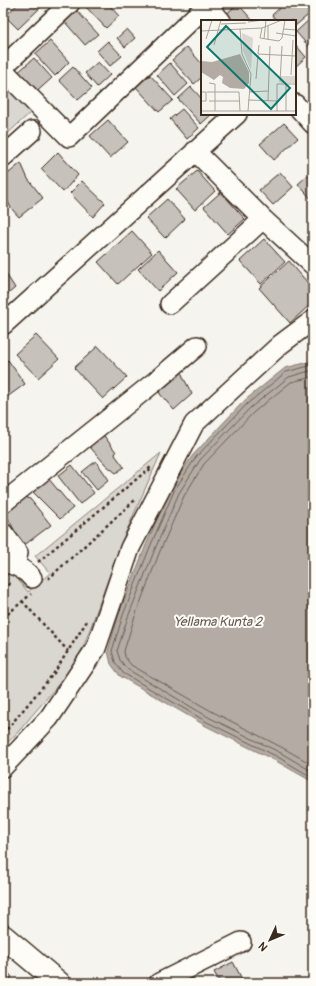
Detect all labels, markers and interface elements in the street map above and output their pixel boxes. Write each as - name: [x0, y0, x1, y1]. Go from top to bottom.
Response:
- inset map: [201, 20, 296, 115]
- water label: Yellama Kunta 2: [174, 614, 264, 630]
- north arrow: [250, 920, 290, 960]
- text: N: [256, 939, 270, 954]

